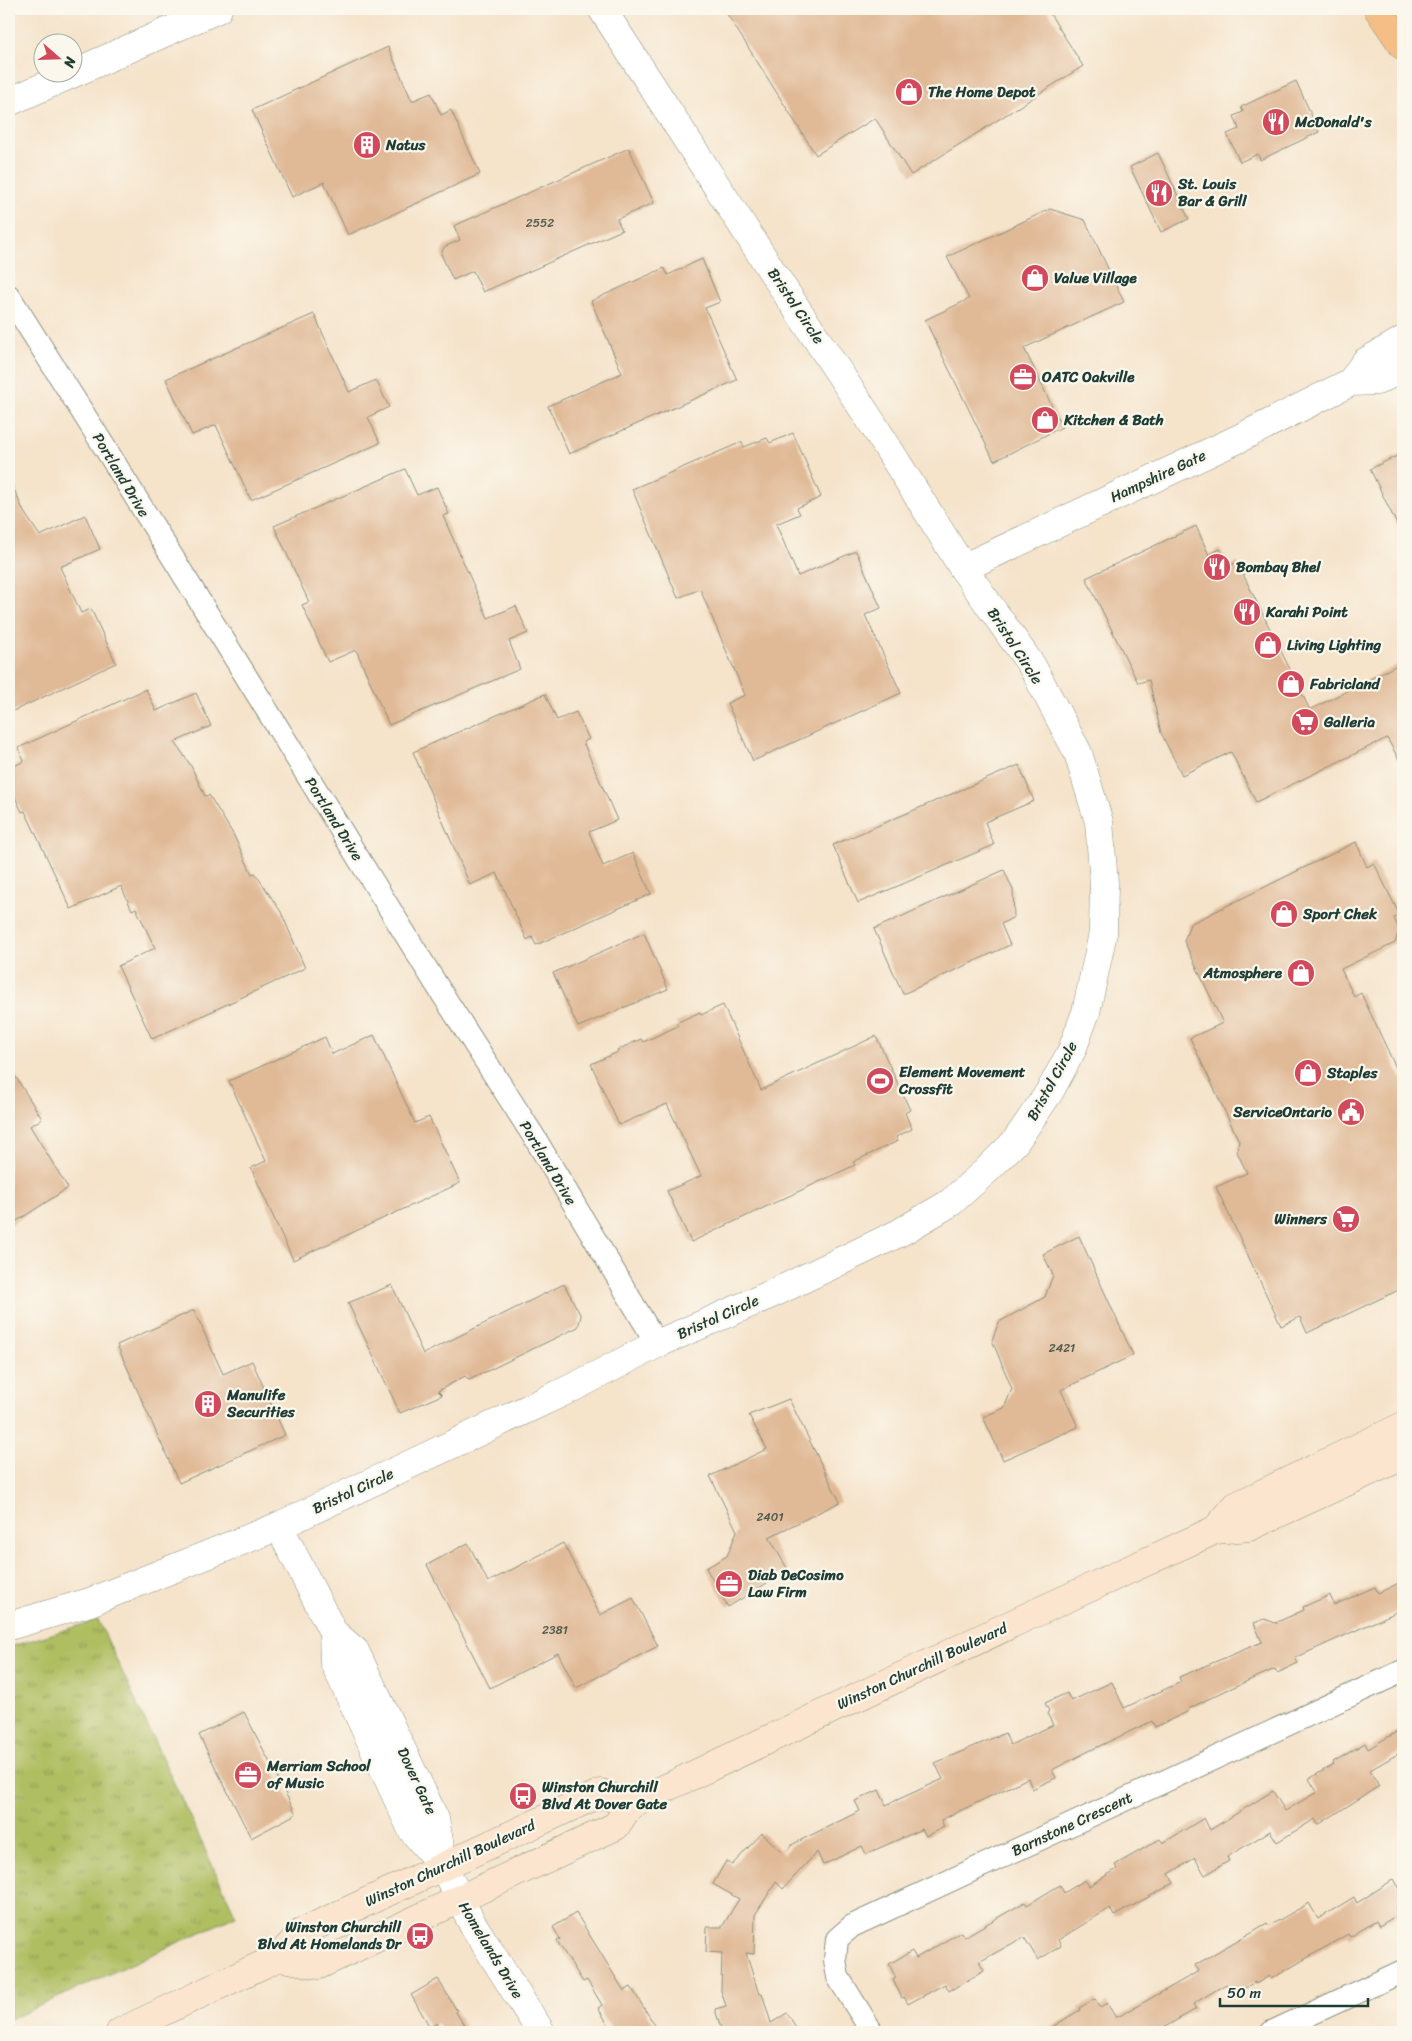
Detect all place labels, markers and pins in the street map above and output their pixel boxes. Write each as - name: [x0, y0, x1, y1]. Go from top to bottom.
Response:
- shop icon: The Home Depot: [894, 77, 924, 107]
- place label: The Home Depot: [928, 79, 1036, 105]
- restaurant icon: McDonald's: [1261, 107, 1291, 137]
- place label: McDonald's: [1294, 109, 1373, 135]
- building icon: Natus: [352, 130, 382, 160]
- place label: Natus: [385, 132, 427, 158]
- place label: St. Louis Bar & Grill: [1177, 171, 1247, 214]
- restaurant icon: St. Louis Bar & Grill: [1144, 178, 1174, 208]
- shop icon: Value Village: [1020, 263, 1050, 293]
- place label: Value Village: [1054, 265, 1138, 291]
- office icon: OATC Oakville: [1008, 362, 1038, 392]
- place label: OATC Oakville: [1041, 364, 1135, 390]
- shop icon: Kitchen & Bath: [1030, 405, 1060, 435]
- place label: Kitchen & Bath: [1063, 407, 1164, 433]
- restaurant icon: Bombay Bhel: [1202, 552, 1232, 582]
- place label: Bombay Bhel: [1236, 554, 1321, 580]
- restaurant icon: Karahi Point: [1232, 597, 1262, 627]
- place label: Karahi Point: [1265, 599, 1348, 625]
- shop icon: Living Lighting: [1253, 630, 1283, 660]
- place label: Living Lighting: [1287, 632, 1382, 658]
- shop icon: Fabricland: [1276, 669, 1306, 699]
- place label: Fabricland: [1309, 671, 1382, 697]
- supermarket icon: Galleria: [1290, 707, 1320, 737]
- place label: Galleria: [1323, 709, 1375, 735]
- shop icon: Sport Chek: [1269, 899, 1299, 929]
- place label: Sport Chek: [1302, 901, 1378, 927]
- shop icon: Atmosphere: [1286, 958, 1316, 988]
- place label: Atmosphere: [1202, 960, 1283, 986]
- shop icon: Staples: [1293, 1058, 1323, 1088]
- place label: Element Movement Crossfit: [898, 1059, 1026, 1102]
- place label: Staples: [1326, 1060, 1378, 1086]
- sports icon: Element Movement Crossfit: [865, 1066, 895, 1096]
- public building icon: ServiceOntario: [1336, 1097, 1366, 1127]
- place label: ServiceOntario: [1232, 1099, 1333, 1125]
- supermarket icon: Winners: [1331, 1204, 1361, 1234]
- place label: Winners: [1274, 1206, 1328, 1232]
- place label: Manulife Securities: [226, 1382, 296, 1425]
- building icon: Manulife Securities: [193, 1389, 223, 1419]
- place label: Diab DeCosimo Law Firm: [748, 1562, 844, 1605]
- office icon: Diab DeCosimo Law Firm: [714, 1569, 744, 1599]
- place label: Merriam School of Music: [266, 1753, 371, 1796]
- office icon: Merriam School of Music: [233, 1760, 263, 1790]
- place label: Winston Churchill Blvd At Dover Gate: [542, 1774, 668, 1817]
- bus stop icon: Winston Churchill Blvd At Dover Gate: [508, 1781, 538, 1811]
- place label: Winston Churchill Blvd At Homelands Dr: [258, 1914, 403, 1957]
- bus stop icon: Winston Churchill Blvd At Homelands Dr: [405, 1921, 435, 1951]

